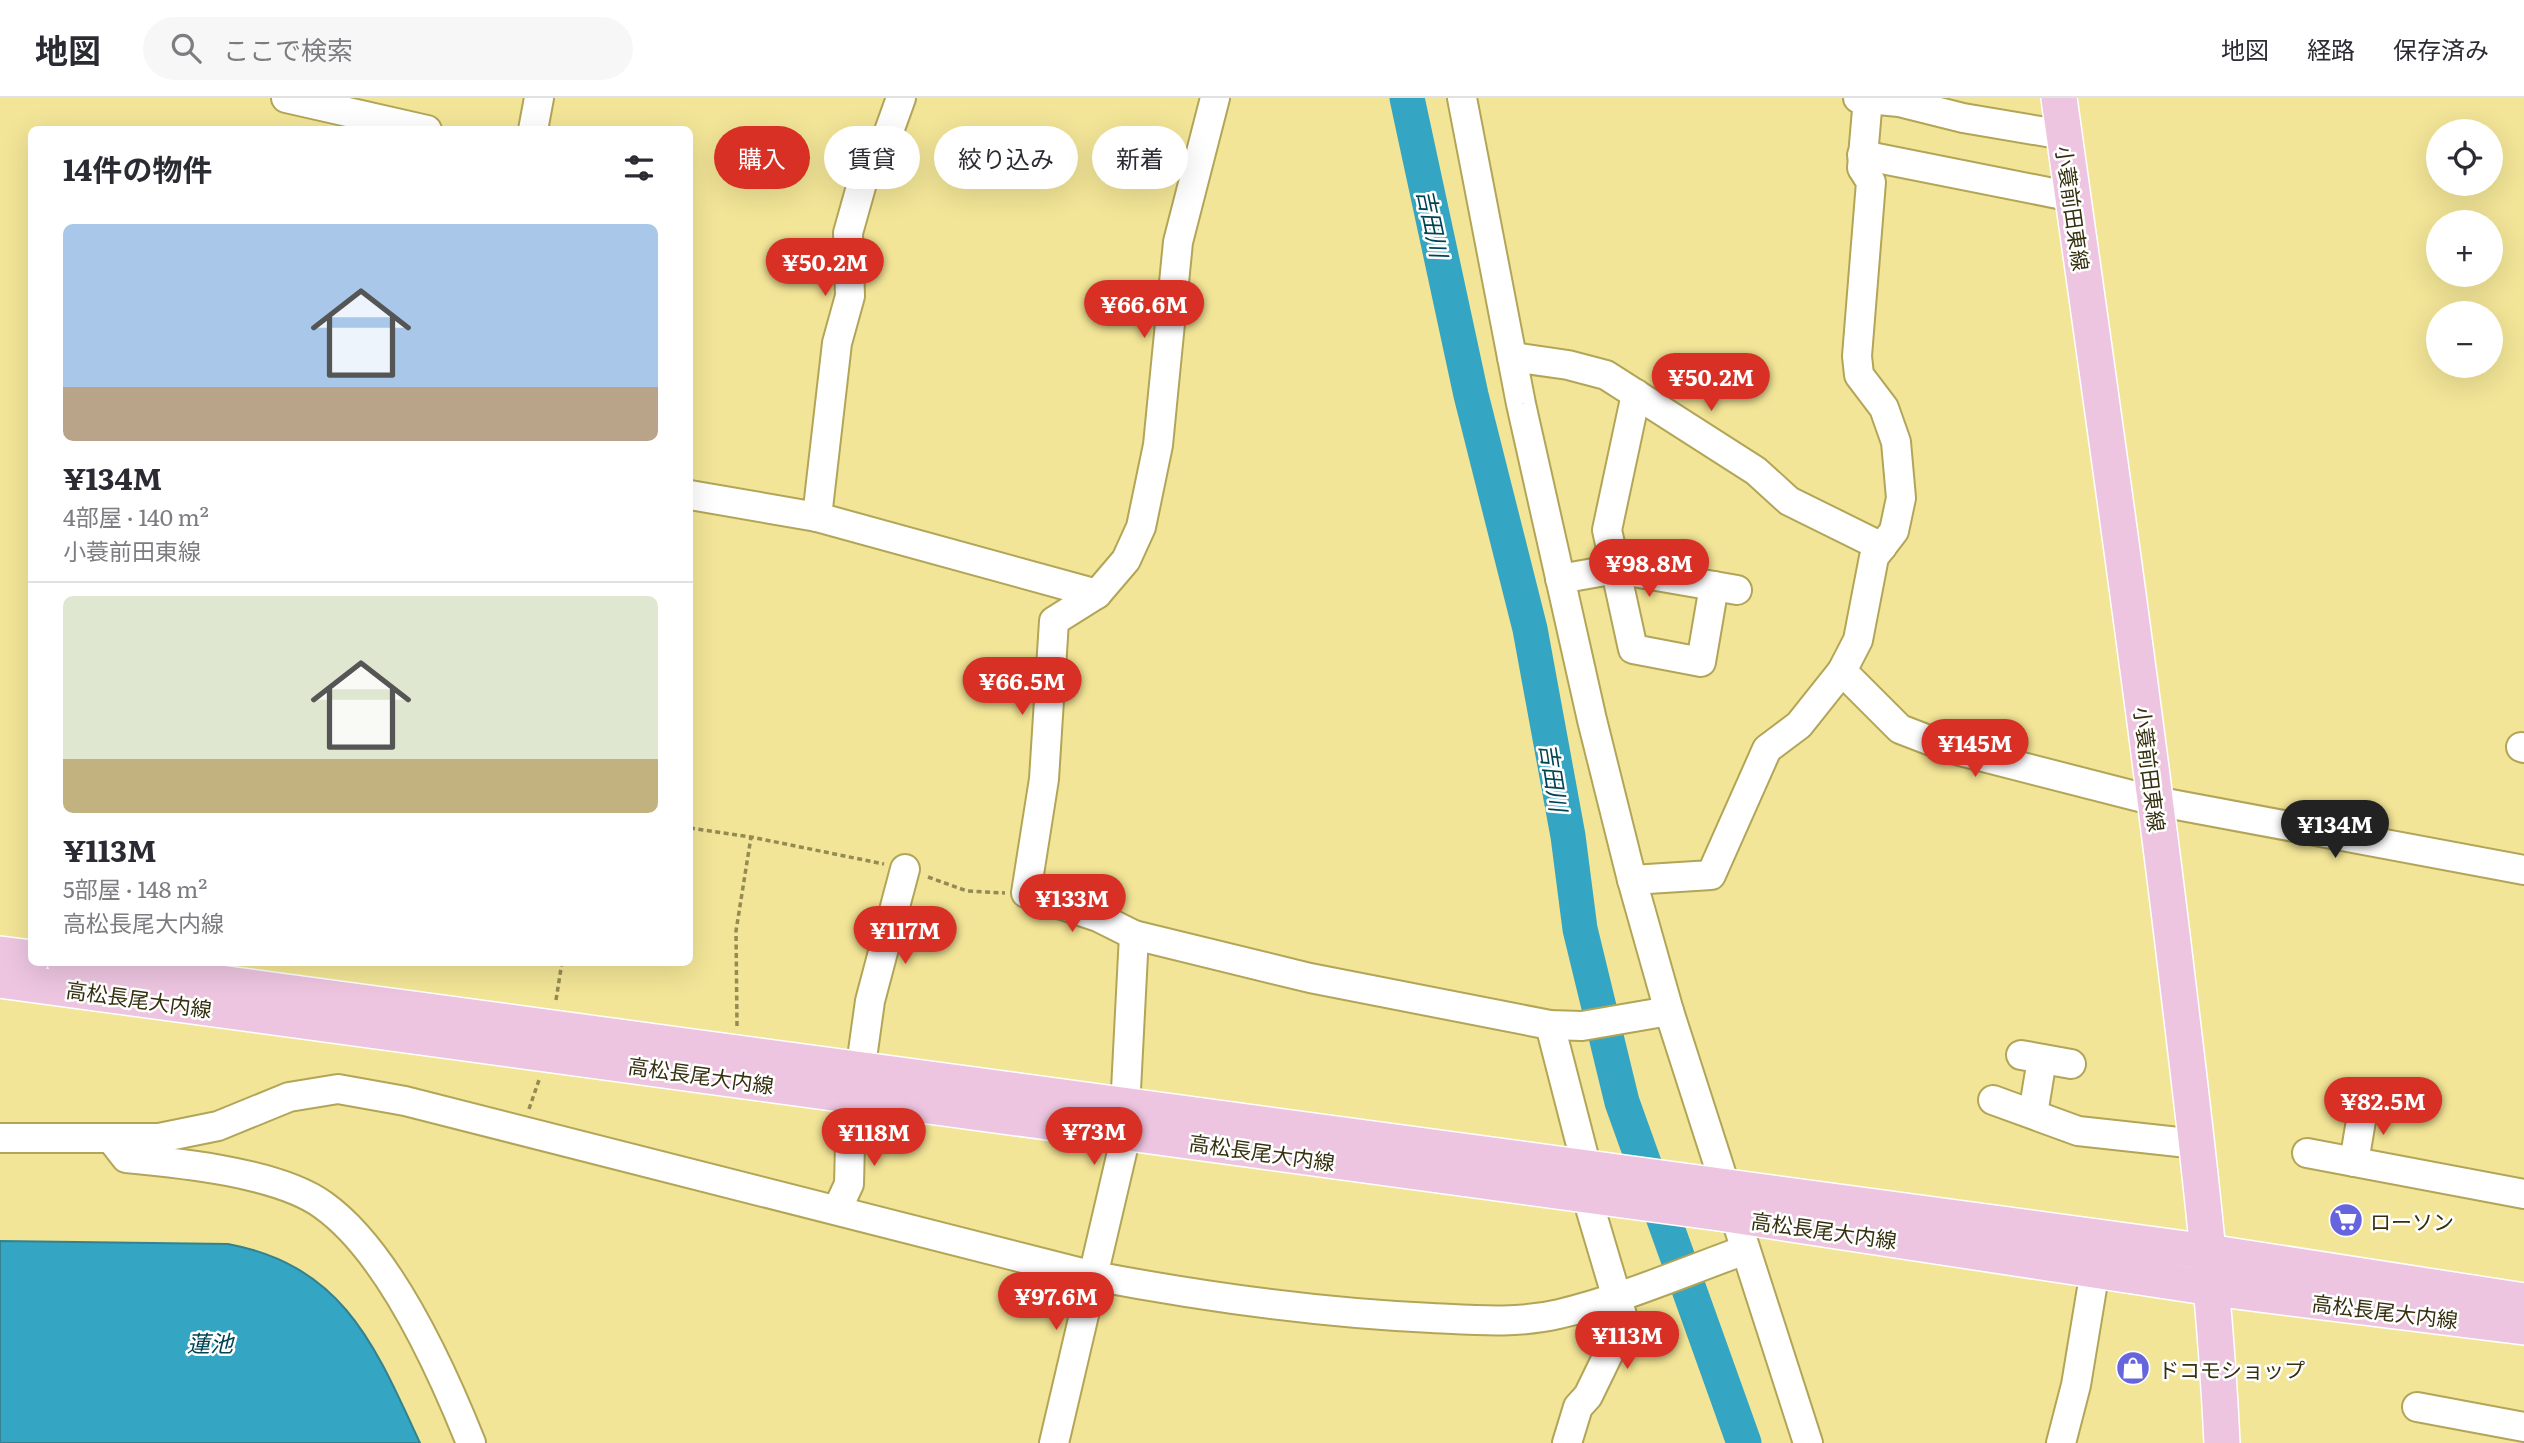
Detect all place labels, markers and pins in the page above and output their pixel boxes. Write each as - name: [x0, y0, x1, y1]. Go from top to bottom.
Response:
- pin: ¥50.2M: [768, 238, 882, 298]
- pin: ¥66.6M: [1087, 280, 1201, 340]
- pin: ¥50.2M: [1654, 354, 1768, 413]
- pin: ¥98.8M: [1592, 540, 1706, 599]
- pin: ¥66.5M: [965, 658, 1079, 717]
- pin: ¥145M: [1926, 720, 2024, 779]
- pin: ¥134M: [2286, 800, 2384, 860]
- pin: ¥133M: [1023, 874, 1121, 934]
- pin: ¥117M: [856, 906, 954, 966]
- pin: ¥82.5M: [2326, 1077, 2440, 1137]
- pin: ¥118M: [825, 1108, 923, 1168]
- pin: ¥73M: [1053, 1108, 1135, 1167]
- supermarket icon: ローソン: [2327, 1201, 2365, 1239]
- place label: ローソン: [2370, 1205, 2454, 1236]
- pin: ¥97.6M: [999, 1272, 1113, 1332]
- pin: ¥113M: [1578, 1312, 1676, 1371]
- shop icon: ドコモショップ: [2114, 1349, 2152, 1387]
- place label: ドコモショップ: [2158, 1353, 2305, 1384]

